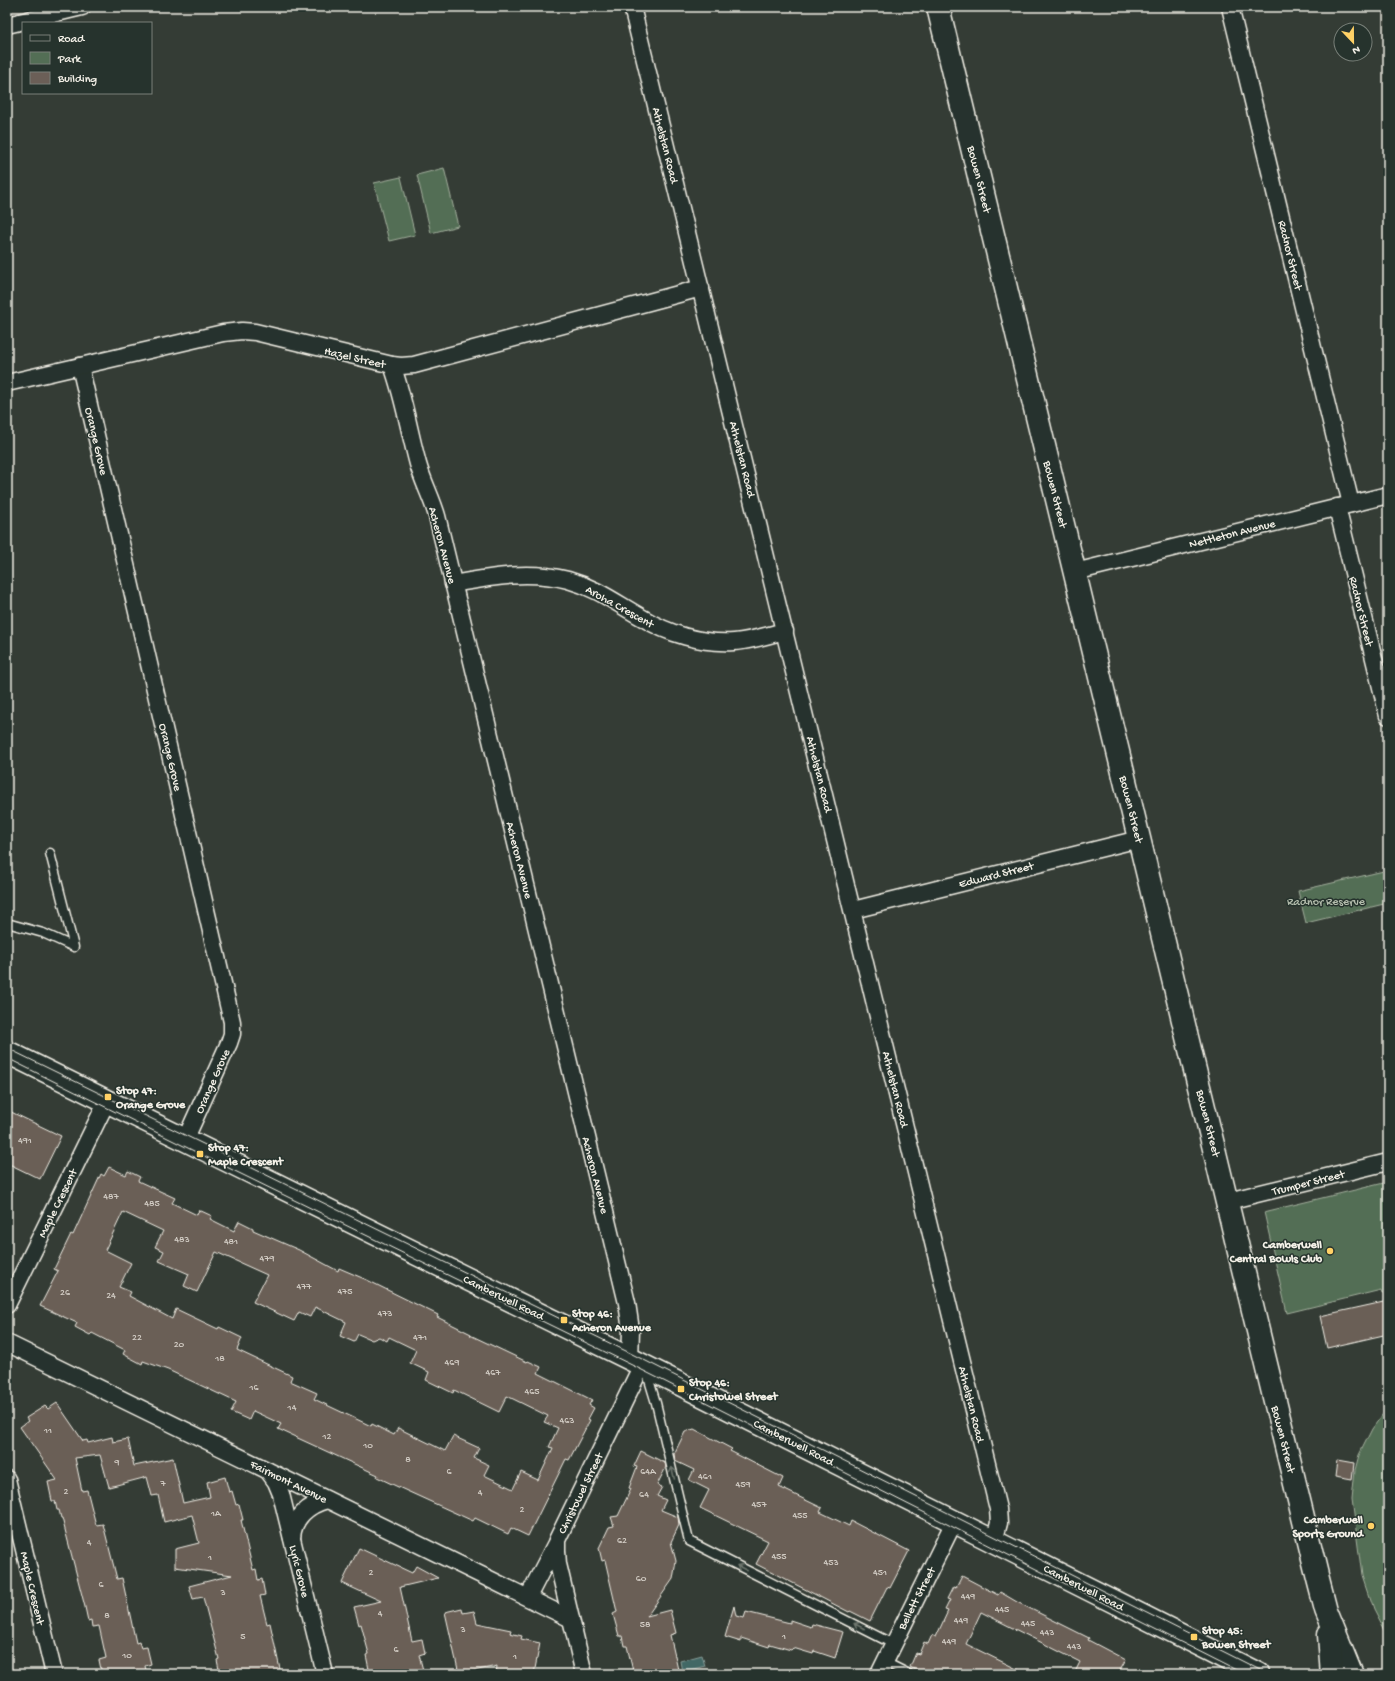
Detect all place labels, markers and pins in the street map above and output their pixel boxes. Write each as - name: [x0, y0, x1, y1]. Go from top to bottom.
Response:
- place label: Stop 47: Orange Grove: [116, 1085, 186, 1113]
- marker: Stop 47: Orange Grove: [103, 1092, 113, 1102]
- place label: Stop 47: Maple Crescent: [208, 1142, 284, 1170]
- marker: Stop 47: Maple Crescent: [195, 1149, 205, 1159]
- place label: Camberwell Central Bowls Club: [1229, 1239, 1323, 1267]
- marker: Camberwell Central Bowls Club: [1325, 1246, 1335, 1256]
- place label: Stop 46: Acheron Avenue: [571, 1308, 652, 1336]
- marker: Stop 46: Acheron Avenue: [559, 1315, 569, 1325]
- place label: Stop 46: Christowel Street: [688, 1377, 778, 1405]
- marker: Stop 46: Christowel Street: [676, 1384, 686, 1394]
- place label: Camberwell Sports Ground: [1292, 1514, 1365, 1542]
- marker: Camberwell Sports Ground: [1366, 1521, 1376, 1531]
- place label: Stop 45: Bowen Street: [1201, 1625, 1271, 1653]
- marker: Stop 45: Bowen Street: [1189, 1632, 1199, 1642]

